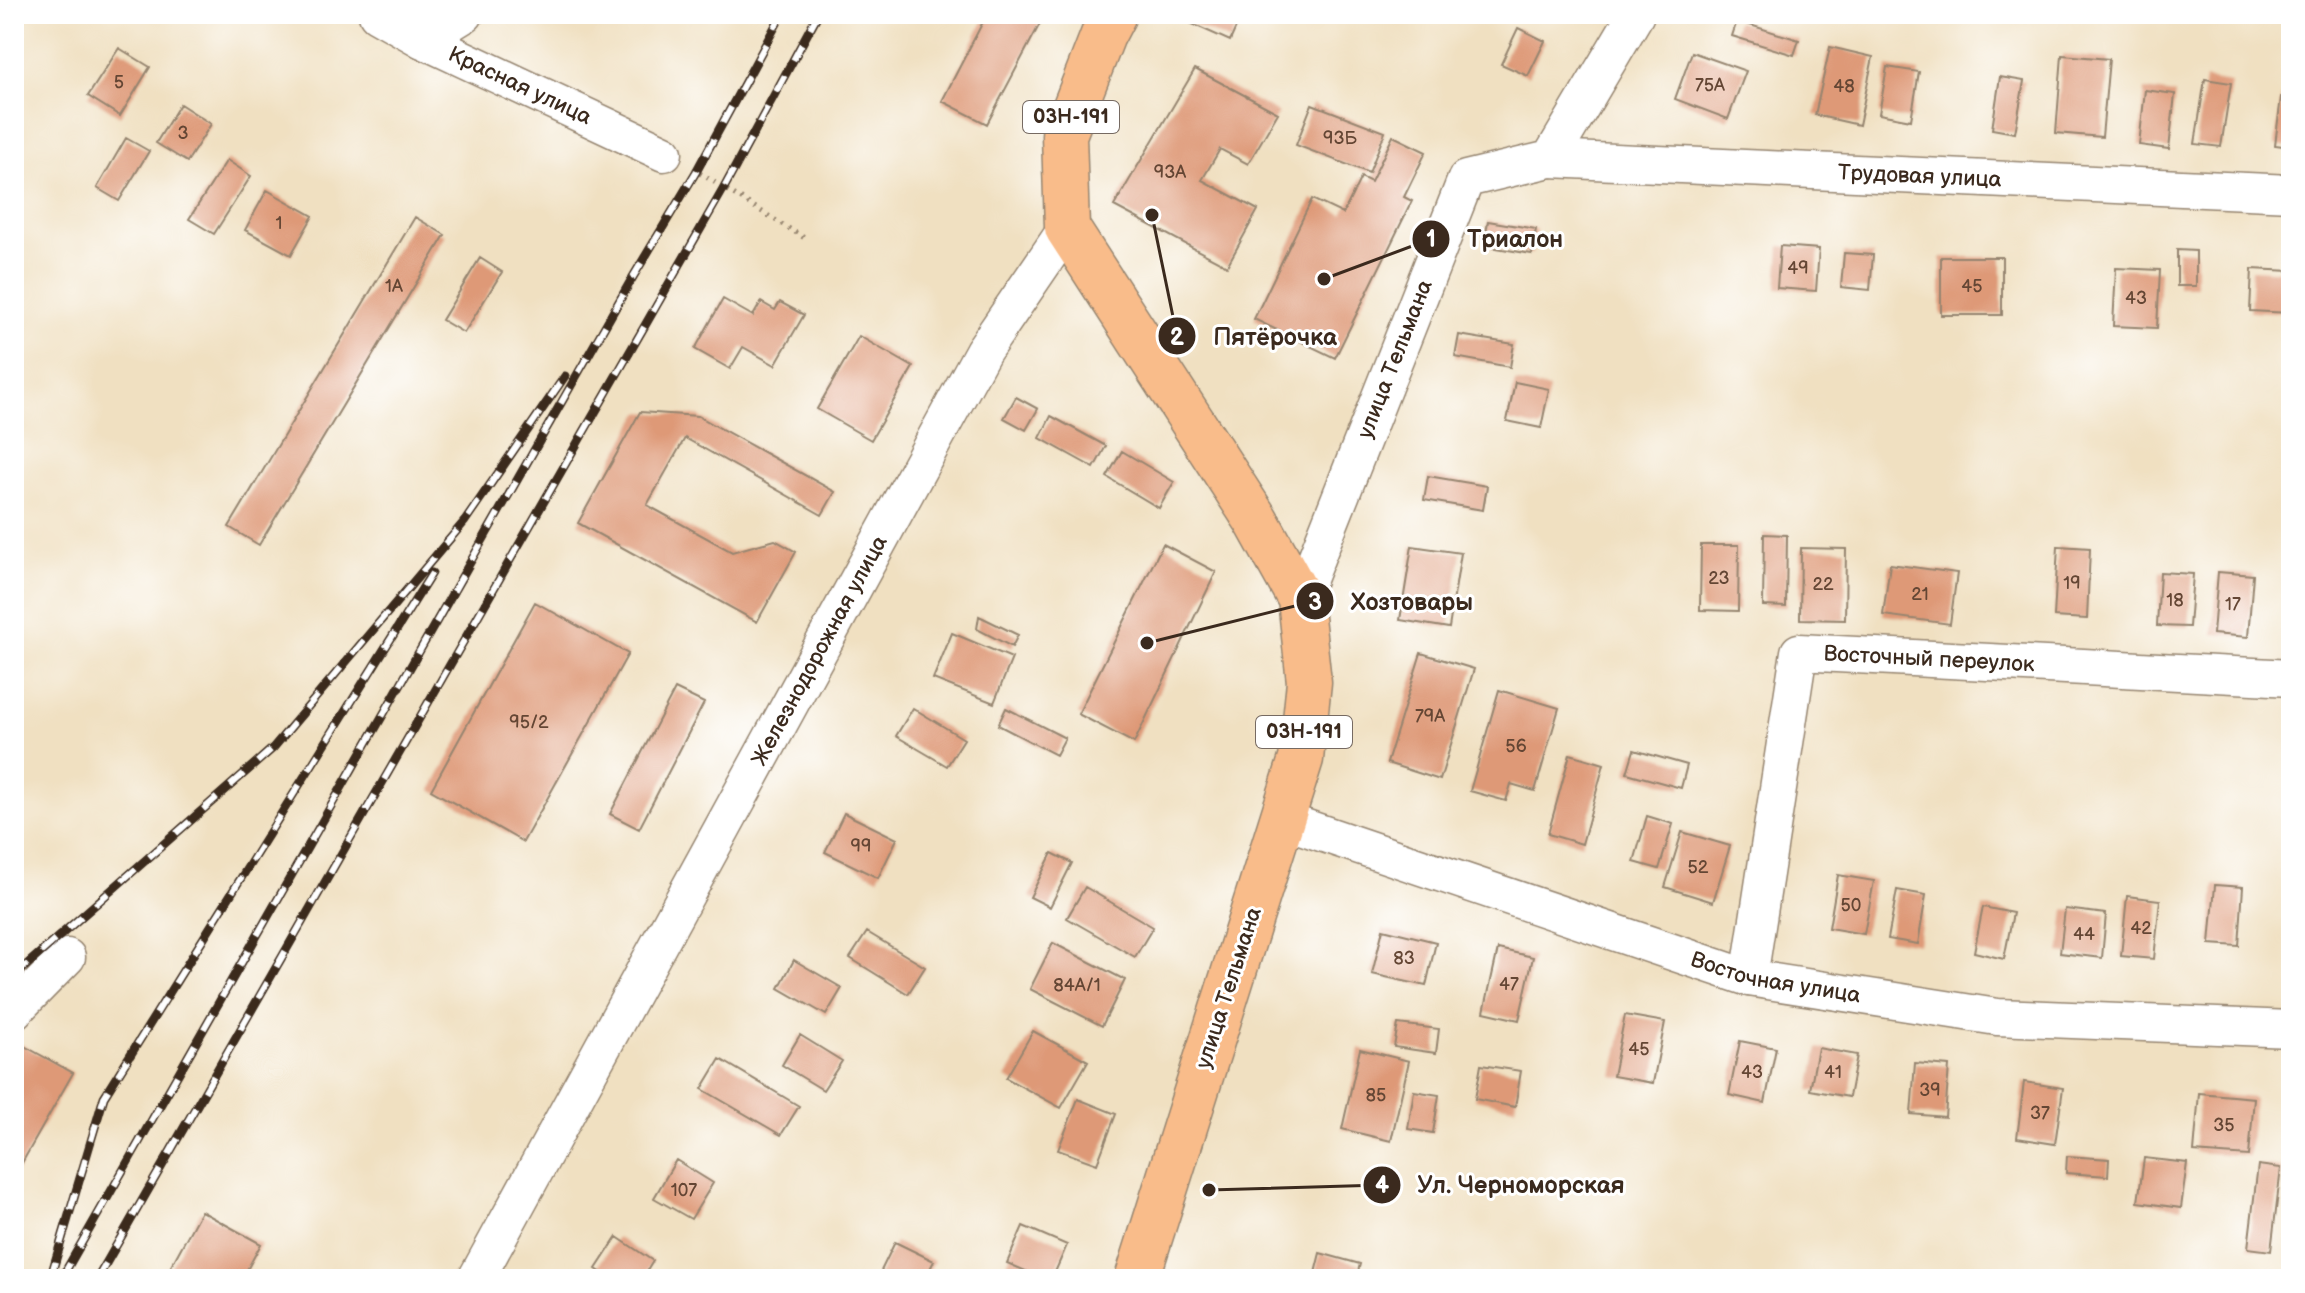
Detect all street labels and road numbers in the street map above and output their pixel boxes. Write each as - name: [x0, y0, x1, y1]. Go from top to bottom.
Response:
- street label: Красная улица: [444, 40, 596, 131]
- road number: 03Н-191: [1023, 101, 1119, 133]
- street label: Трудовая улица: [1837, 159, 2002, 193]
- street label: улица Тельмана: [1351, 276, 1438, 442]
- street label: Железнодорожная улица: [745, 531, 893, 771]
- street label: Восточный переулок: [1823, 640, 2036, 678]
- road number: 03Н-191: [1256, 716, 1352, 748]
- street label: улица Тельмана: [1190, 904, 1268, 1072]
- street label: Восточная улица: [1687, 946, 1862, 1009]

